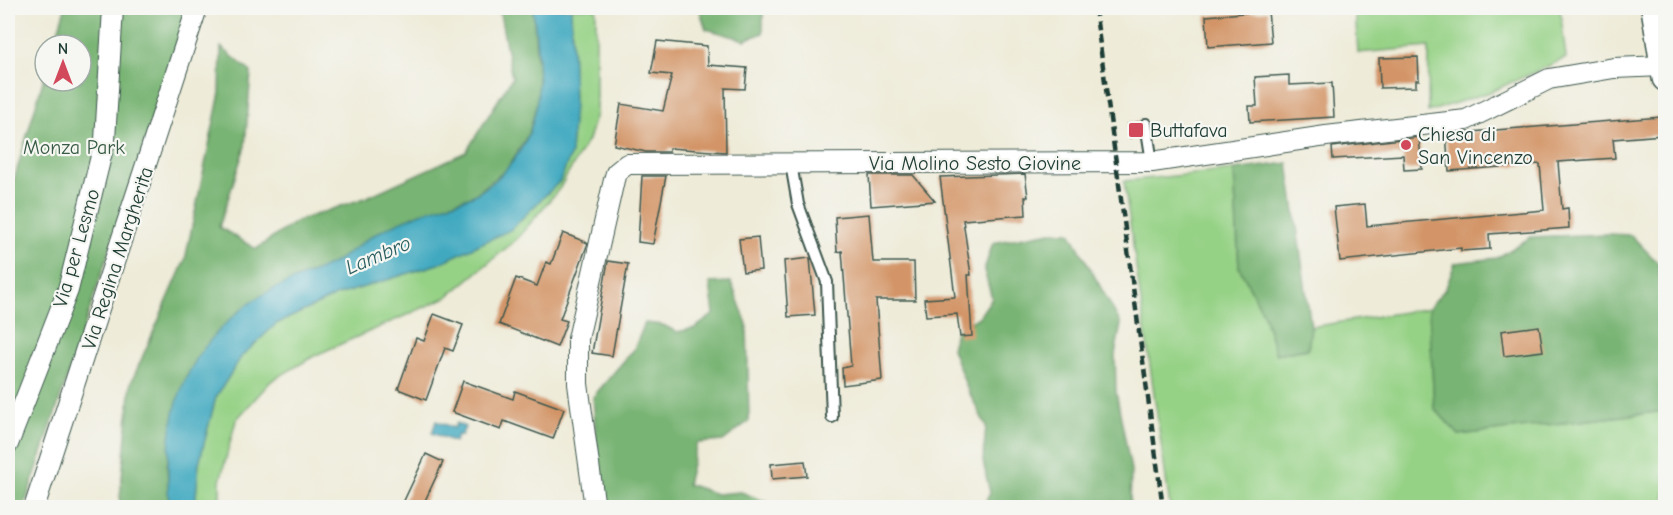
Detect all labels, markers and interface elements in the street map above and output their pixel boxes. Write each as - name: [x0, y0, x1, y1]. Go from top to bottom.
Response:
- north arrow: [33, 33, 93, 93]
- text: N: [58, 40, 68, 58]
- place label: Buttafava: [1150, 119, 1228, 142]
- marker: Buttafava: [1127, 121, 1145, 139]
- place label: Chiesa di San Vincenzo: [1418, 123, 1533, 169]
- park label: Monza Park: [23, 136, 125, 159]
- marker: Chiesa di San Vincenzo: [1399, 138, 1413, 152]
- street label: Via Molino Sesto Giovine: [869, 152, 1081, 175]
- street label: Via Regina Margherita: [77, 164, 158, 352]
- street label: Via per Lesmo: [49, 186, 104, 310]
- water label: Lambro: [342, 231, 414, 279]

